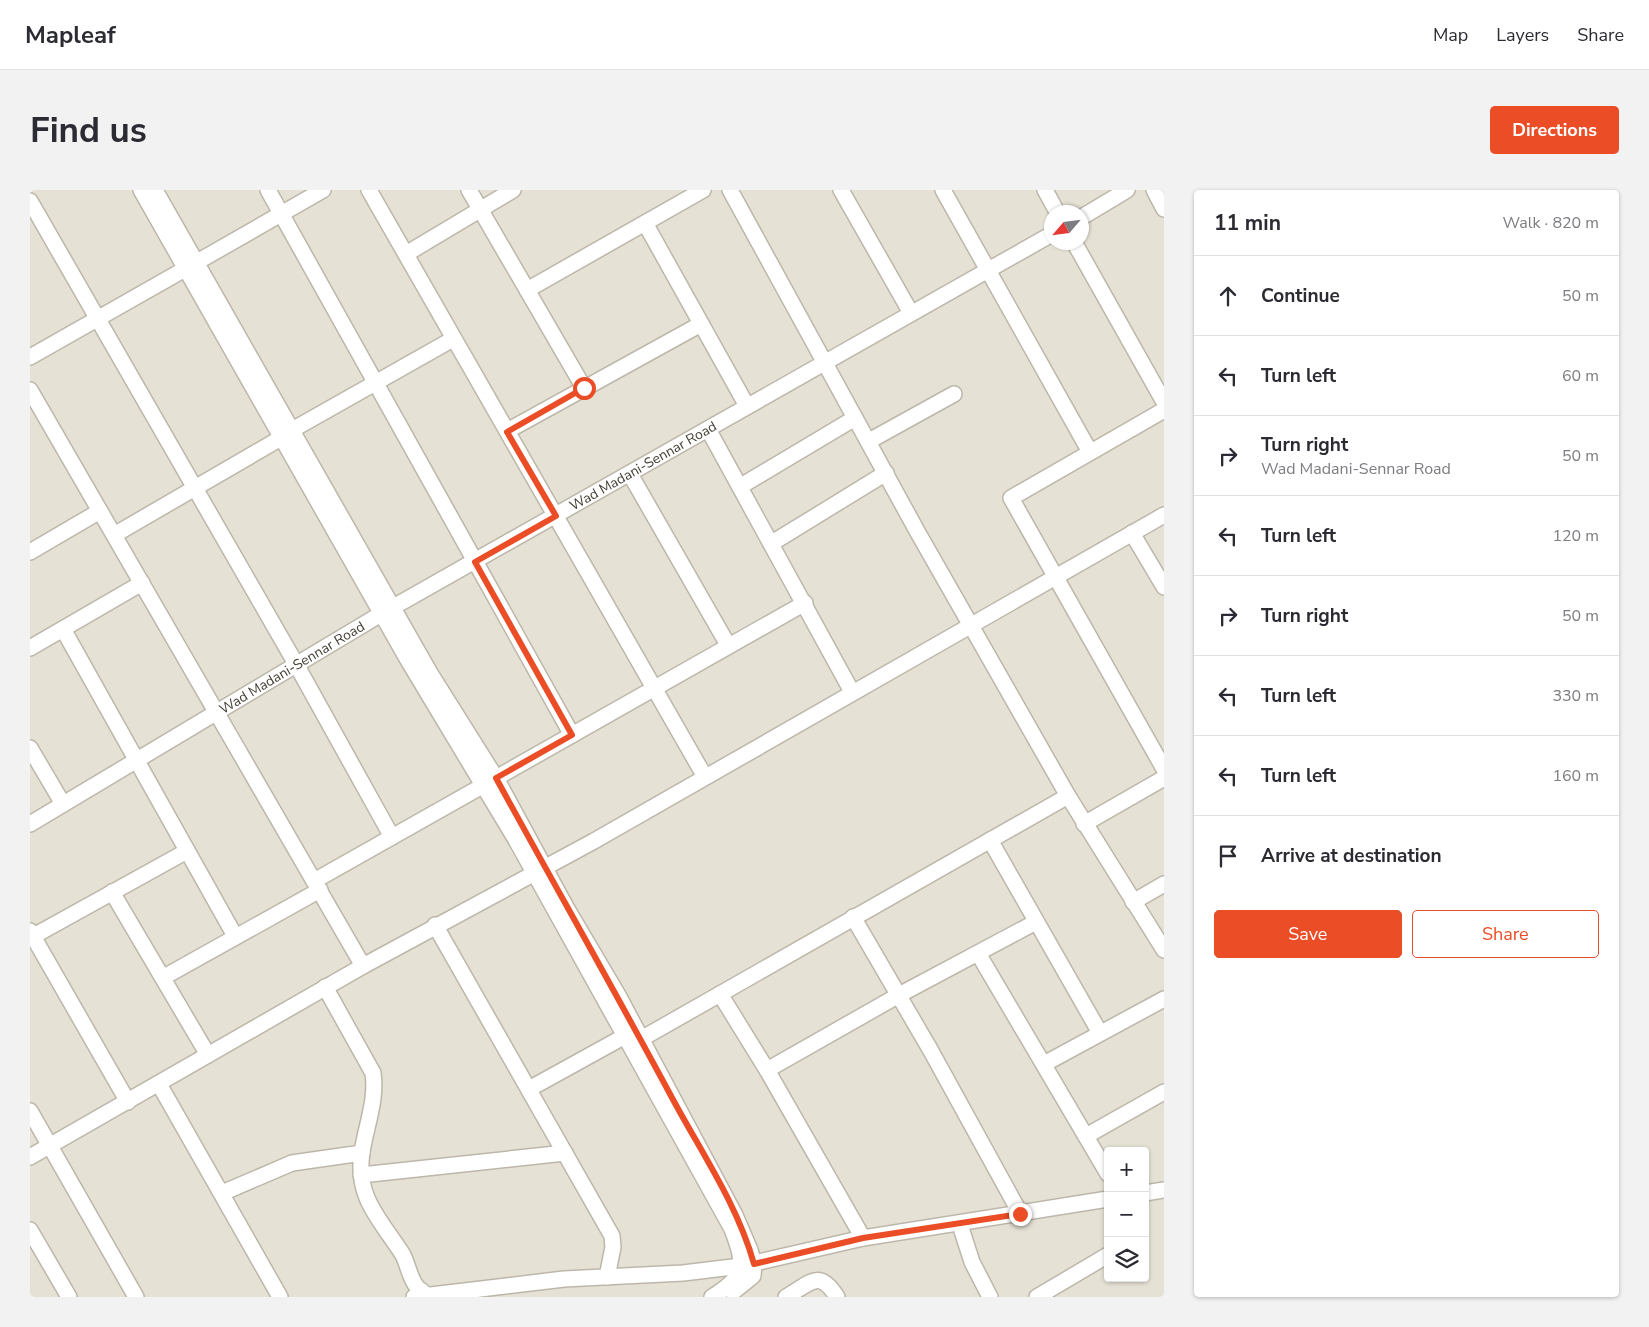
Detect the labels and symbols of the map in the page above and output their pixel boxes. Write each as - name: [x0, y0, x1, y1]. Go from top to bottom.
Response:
- north arrow: [1044, 205, 1089, 250]
- route start: [573, 377, 596, 400]
- street label: Wad Madani-Sennar Road: [566, 417, 720, 515]
- street label: Wad Madani-Sennar Road: [216, 617, 368, 719]
- route end: [1009, 1203, 1032, 1226]

